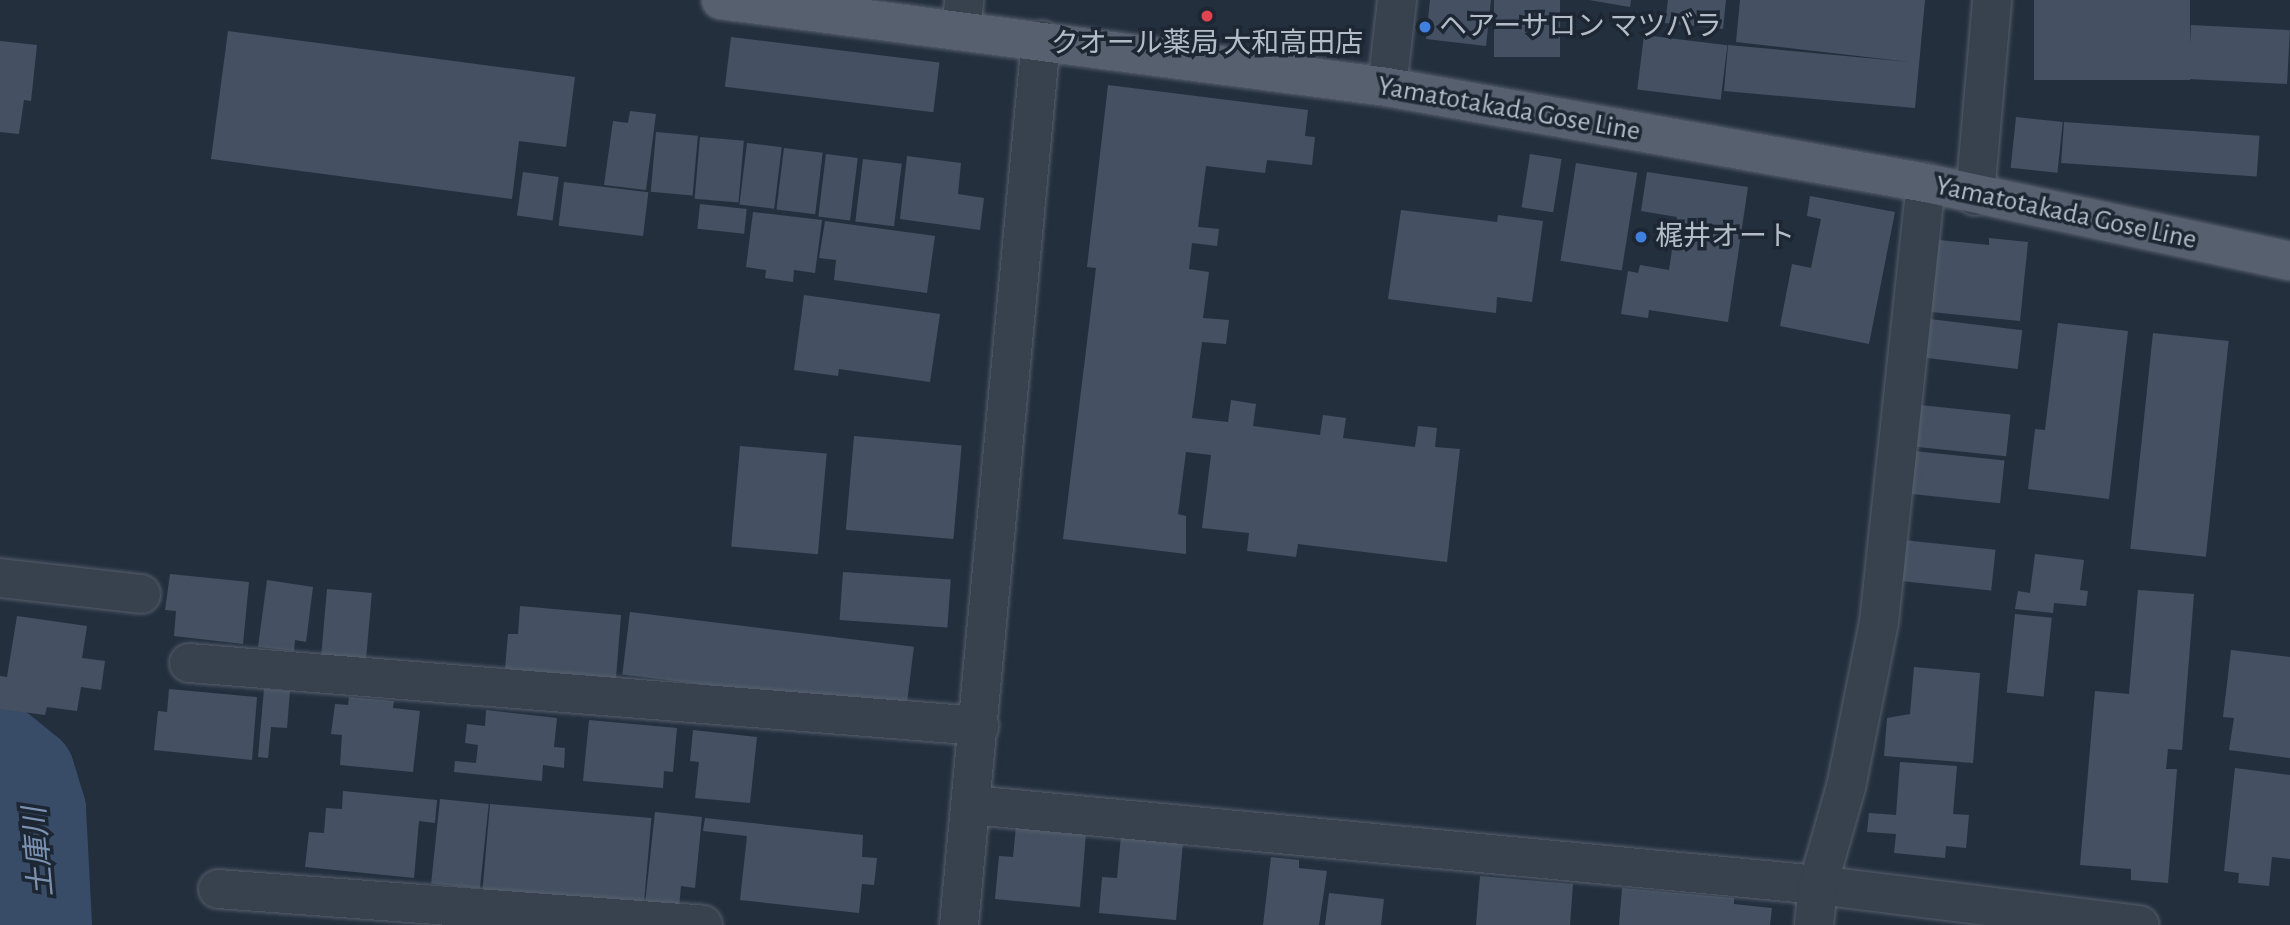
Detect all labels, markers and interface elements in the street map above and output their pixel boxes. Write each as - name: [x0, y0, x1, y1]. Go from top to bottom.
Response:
- marker: クオール薬局 大和高田店: [1199, 8, 1215, 24]
- place label: ヘアーサロン マツバラ: [1439, 10, 1722, 44]
- marker: ヘアーサロン マツバラ: [1417, 19, 1433, 35]
- place label: クオール薬局 大和高田店: [1051, 27, 1363, 61]
- street label: Yamatotakada Gose Line: [1375, 69, 1643, 149]
- street label: Yamatotakada Gose Line: [1932, 169, 2200, 257]
- place label: 梶井オート: [1655, 220, 1795, 254]
- marker: 梶井オート: [1633, 229, 1649, 245]
- water label: 土庫川: [17, 806, 61, 898]

